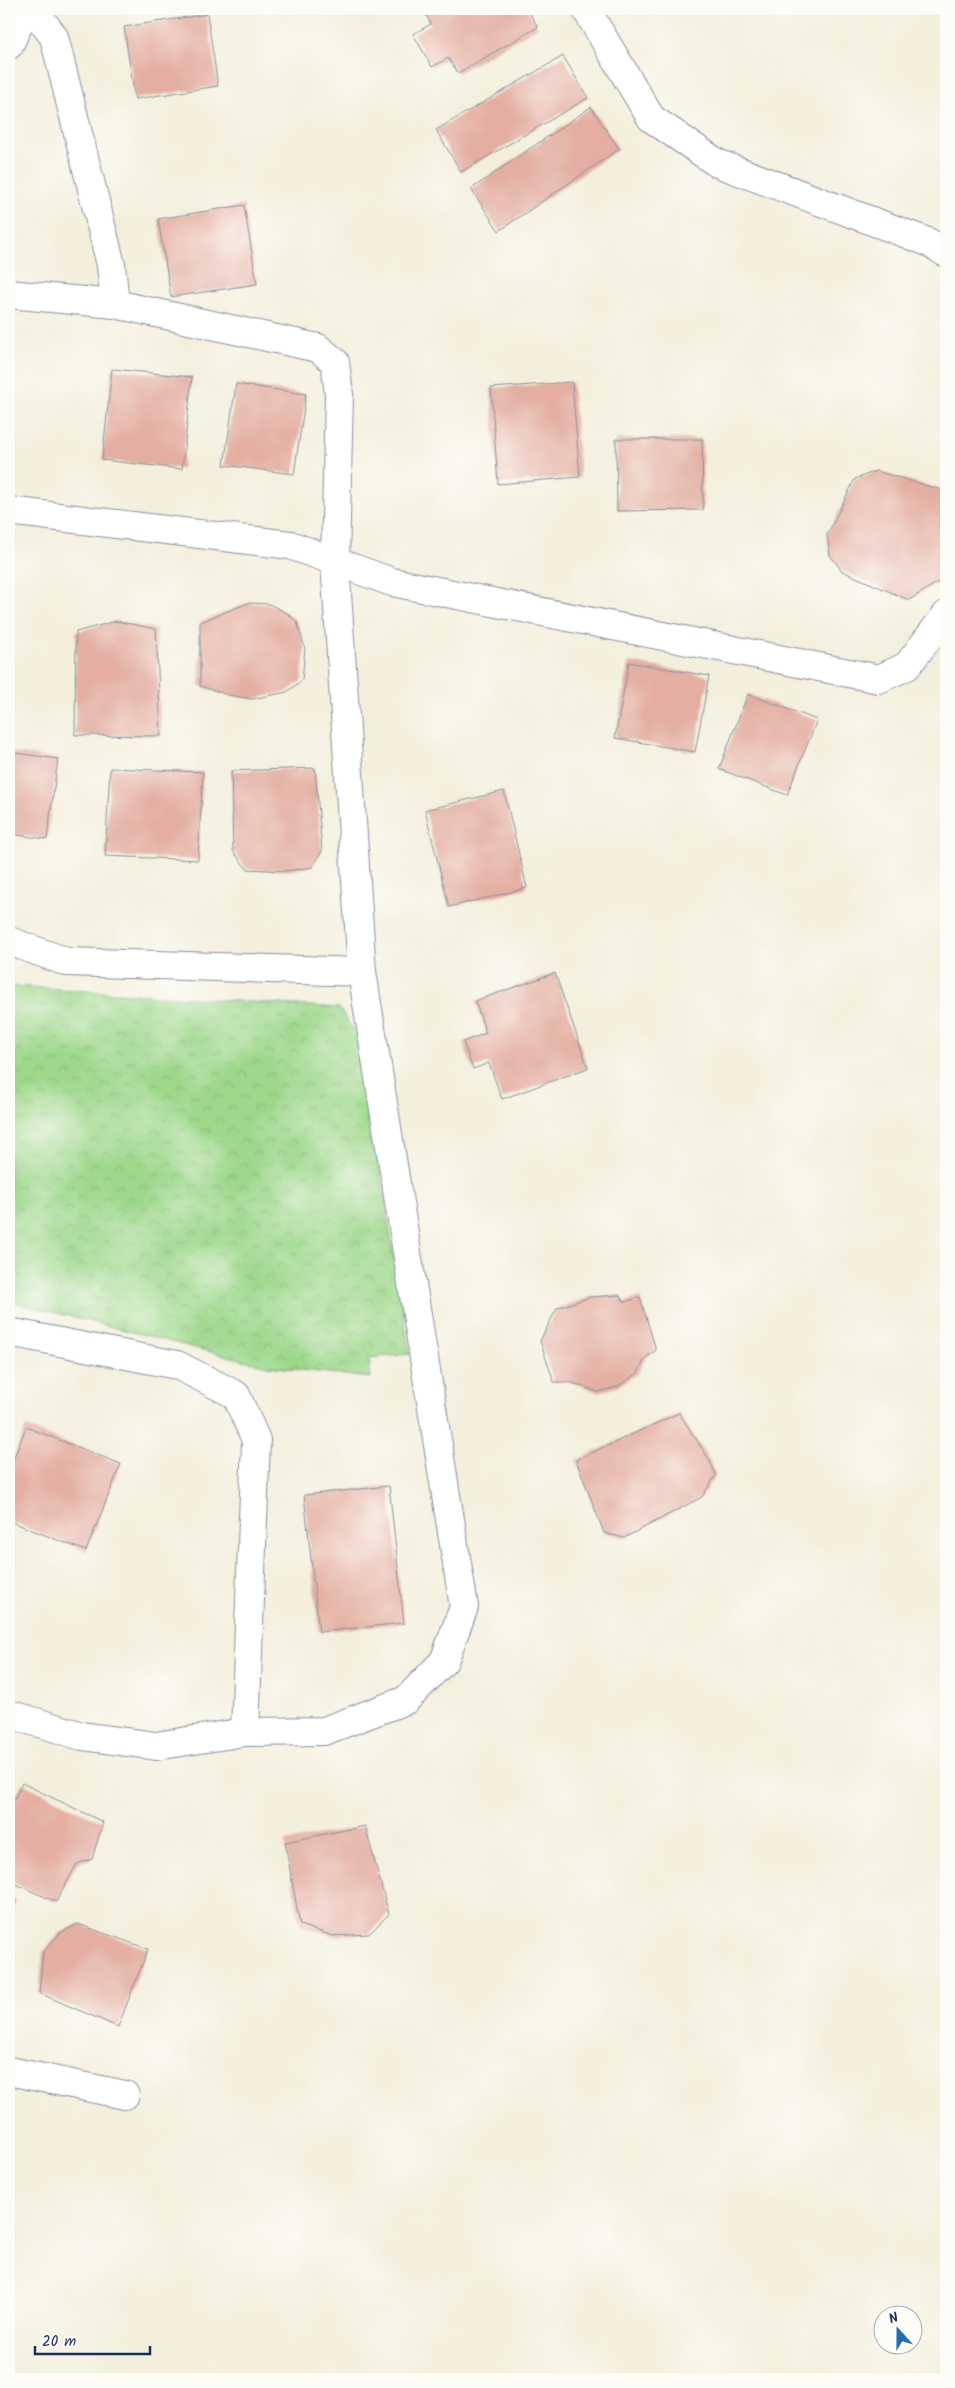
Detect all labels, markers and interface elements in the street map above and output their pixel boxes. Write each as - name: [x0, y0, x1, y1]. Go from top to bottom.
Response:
- north arrow: [872, 2306, 922, 2356]
- text: N: [886, 2307, 902, 2331]
- scale bar: [35, 2323, 150, 2355]
- text: 20 m: [42, 2330, 76, 2354]

